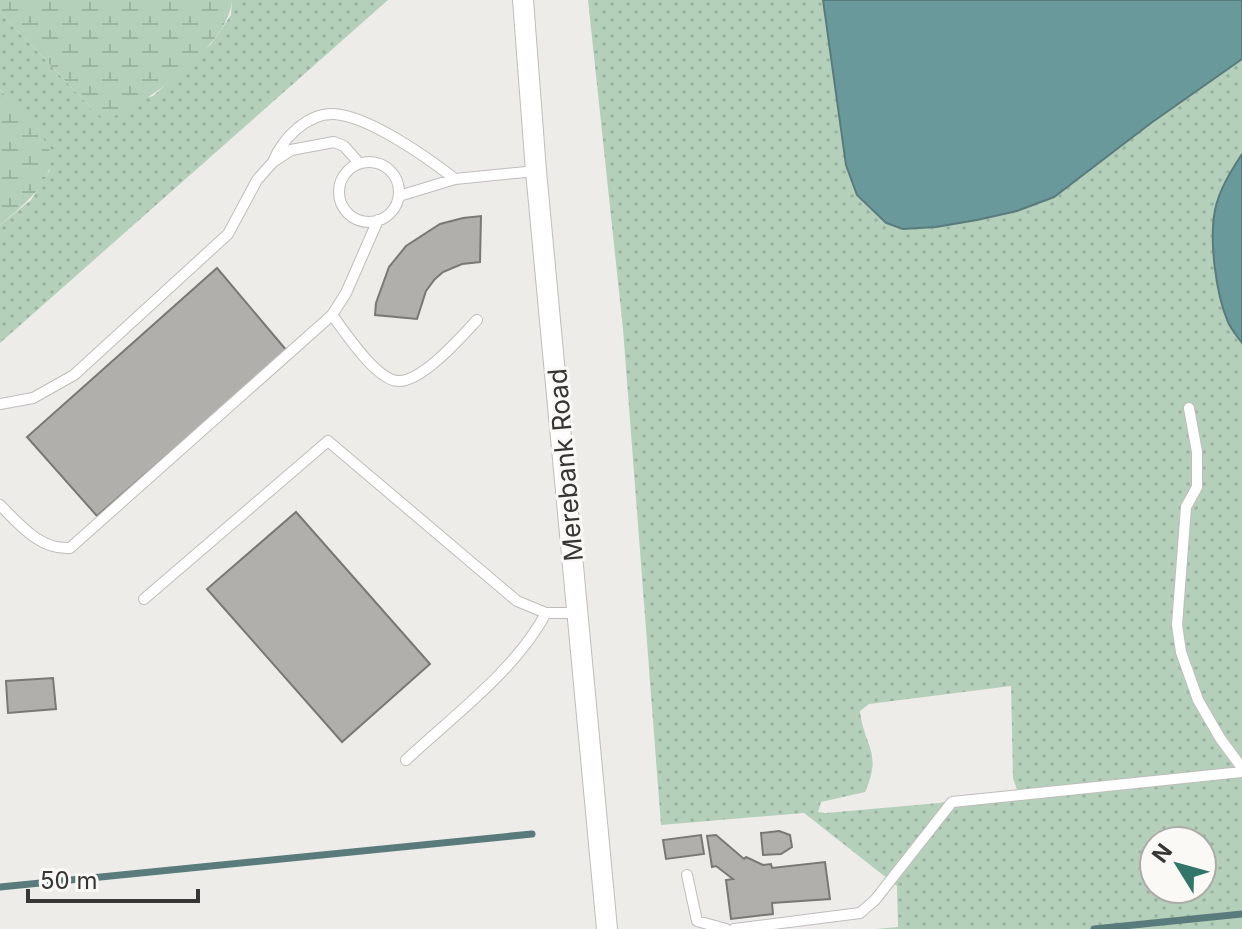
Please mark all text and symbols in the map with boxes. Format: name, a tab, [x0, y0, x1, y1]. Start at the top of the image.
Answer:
street label: Merebank Road	[541, 367, 589, 563]
north arrow	[1138, 825, 1218, 905]
text: N	[1147, 838, 1177, 867]
scale bar	[28, 853, 198, 903]
text: 50 m	[40, 866, 98, 895]

